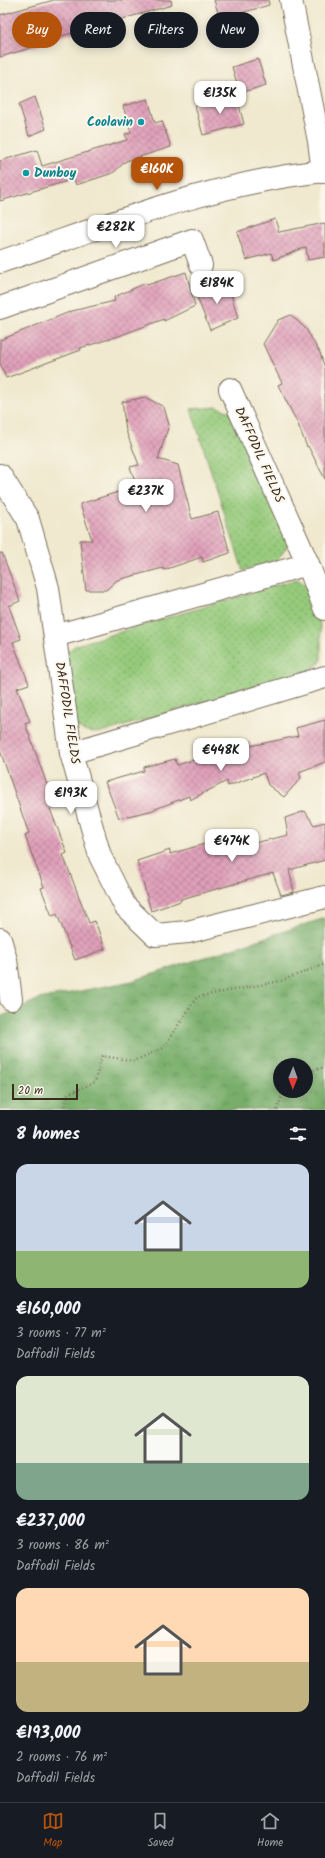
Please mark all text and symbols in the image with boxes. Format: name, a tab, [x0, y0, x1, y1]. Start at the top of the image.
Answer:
chip: Buy	[12, 12, 62, 48]
chip: Rent	[70, 12, 126, 48]
chip: Filters	[134, 12, 198, 48]
chip: New	[206, 12, 259, 48]
pin: €135K	[192, 81, 248, 115]
text: €135K	[203, 83, 237, 104]
place label: Coolavin	[87, 112, 133, 133]
marker: Coolavin	[136, 117, 146, 127]
pin: €160K	[129, 157, 185, 191]
text: €160K	[140, 159, 174, 180]
place label: Dunboy	[34, 163, 76, 184]
marker: Dunboy	[21, 168, 31, 178]
pin: €282K	[88, 215, 144, 249]
text: €282K	[97, 217, 135, 238]
pin: €184K	[189, 271, 245, 305]
text: €184K	[200, 273, 234, 294]
street label: DAFFODIL FIELDS	[228, 403, 290, 507]
pin: €237K	[118, 479, 174, 513]
text: €237K	[128, 481, 164, 502]
street label: DAFFODIL FIELDS	[49, 660, 85, 766]
pin: €448K	[193, 738, 249, 772]
text: €448K	[202, 740, 240, 761]
pin: €193K	[43, 781, 99, 815]
text: €193K	[54, 783, 88, 804]
pin: €474K	[204, 829, 260, 863]
text: €474K	[214, 831, 250, 852]
north arrow	[273, 1058, 313, 1098]
map controls	[273, 1058, 313, 1098]
scale bar	[12, 1082, 78, 1101]
text: 20 m	[18, 1082, 43, 1100]
text: 8 homes	[16, 1121, 80, 1148]
icon: filters	[287, 1123, 309, 1145]
icon: home	[127, 1190, 199, 1262]
text: €160,000	[16, 1296, 80, 1323]
text: 3 rooms · 77 m²	[16, 1323, 106, 1344]
text: Daffodil Fields	[16, 1344, 95, 1365]
icon: home	[127, 1402, 199, 1474]
text: €237,000	[16, 1508, 85, 1535]
text: 3 rooms · 86 m²	[16, 1535, 109, 1556]
text: Daffodil Fields	[16, 1556, 95, 1577]
icon: home	[127, 1614, 199, 1686]
text: €193,000	[16, 1720, 80, 1747]
text: 2 rooms · 76 m²	[16, 1747, 107, 1768]
text: Daffodil Fields	[16, 1768, 95, 1789]
tab: Map	[42, 1810, 64, 1852]
tab: Saved	[147, 1810, 174, 1852]
tab: Home	[257, 1810, 283, 1852]

